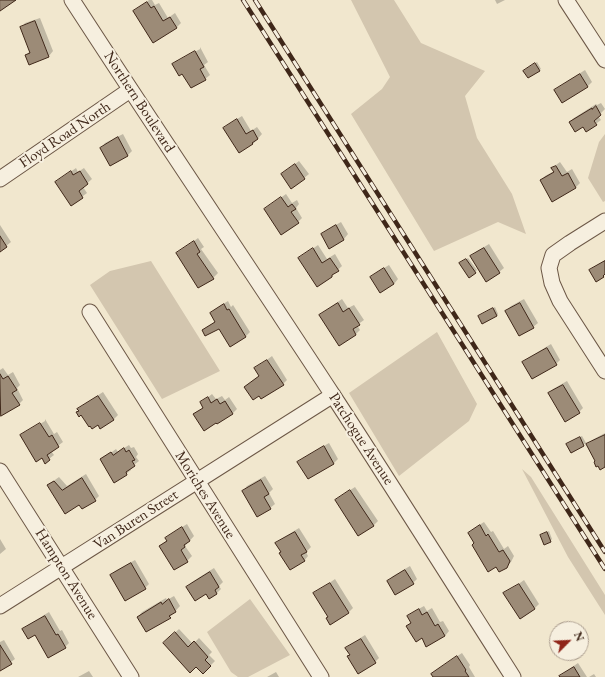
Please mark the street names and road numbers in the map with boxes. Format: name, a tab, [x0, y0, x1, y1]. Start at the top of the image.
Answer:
street label: Northern Boulevard	[100, 48, 178, 156]
street label: Floyd Road North	[16, 98, 114, 172]
street label: Patchogue Avenue	[325, 390, 397, 488]
street label: Moriches Avenue	[171, 448, 239, 542]
street label: Van Buren Street	[90, 486, 182, 554]
street label: Hampton Avenue	[31, 525, 101, 623]

